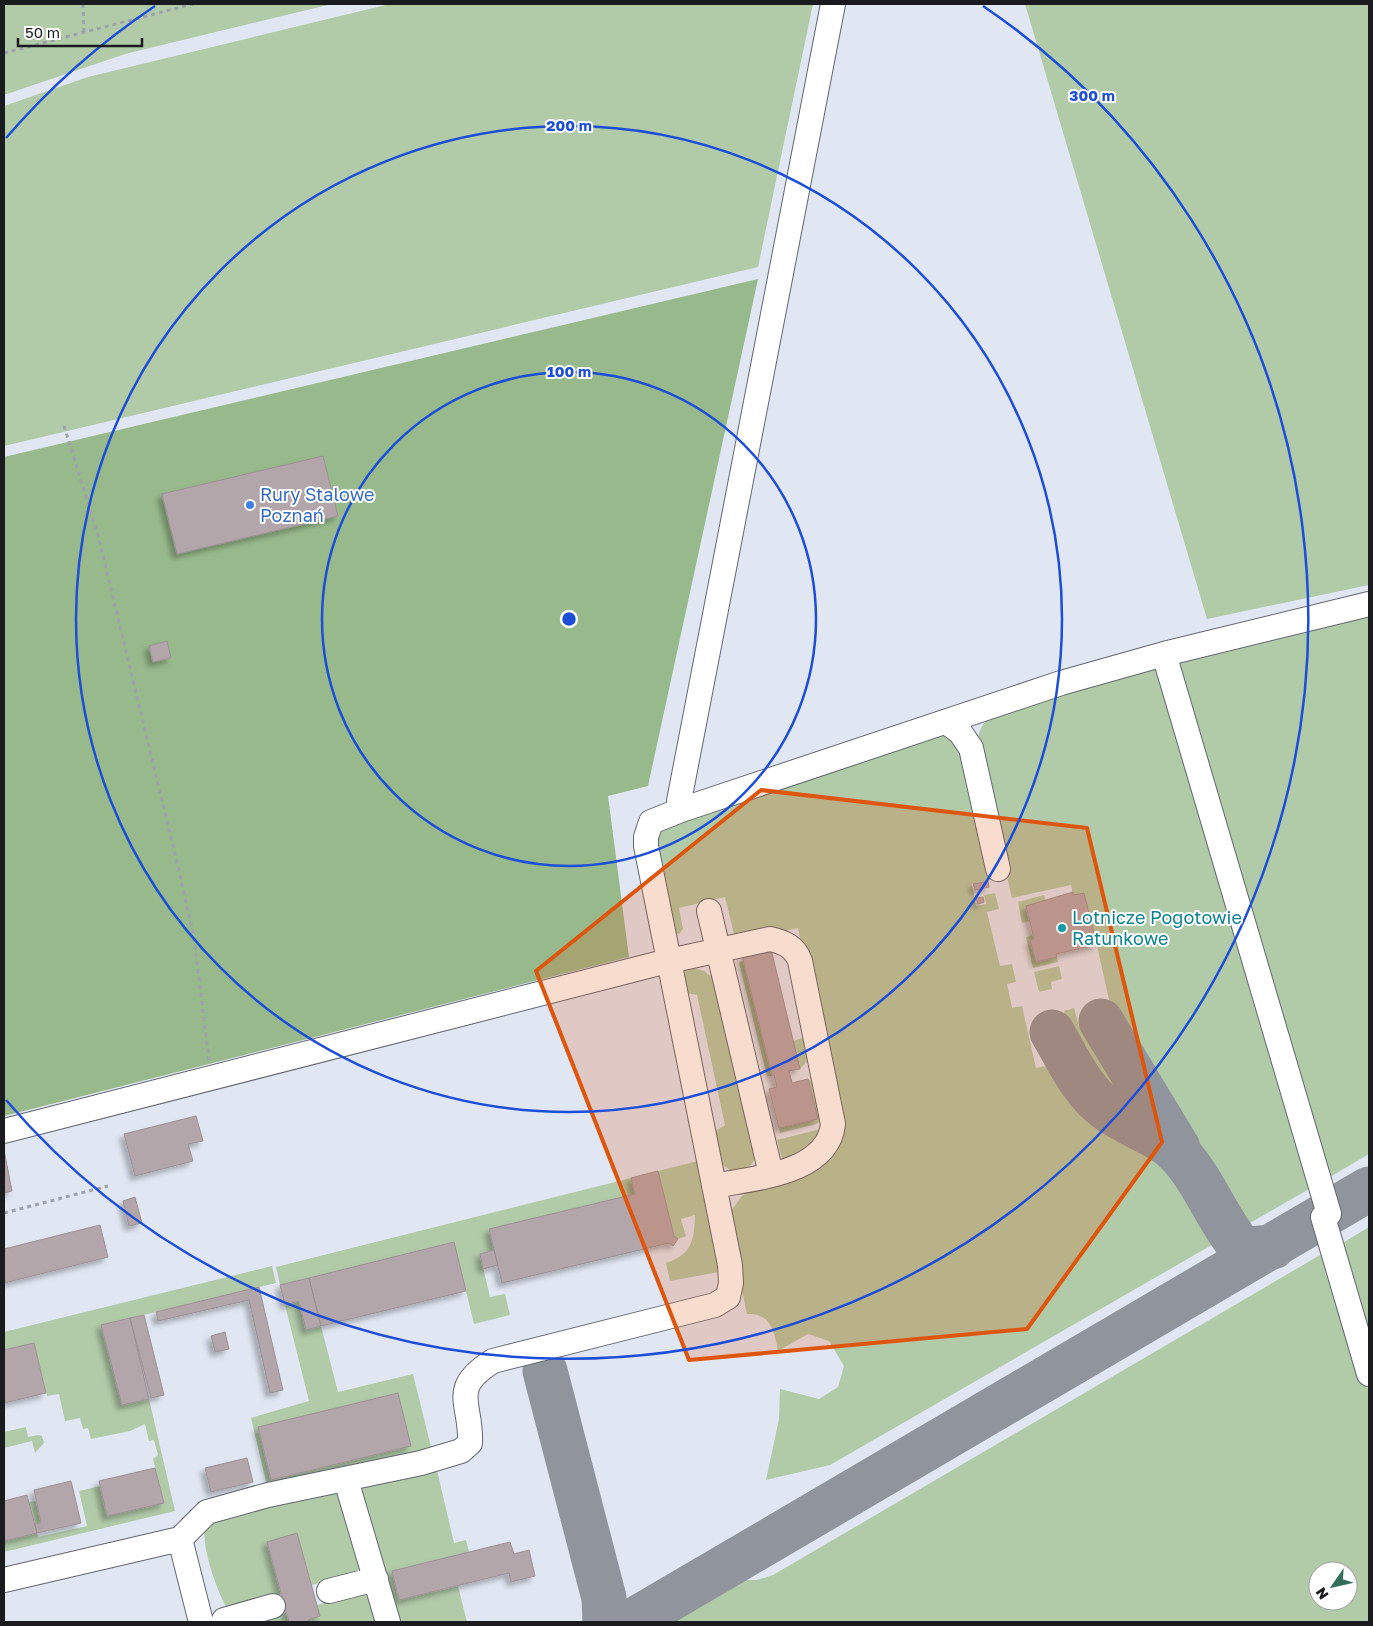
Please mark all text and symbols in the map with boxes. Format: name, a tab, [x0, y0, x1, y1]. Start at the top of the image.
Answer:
scale bar	[18, 15, 141, 47]
text: 50 m	[25, 23, 60, 41]
text: 300 m	[1069, 86, 1115, 104]
text: 200 m	[546, 116, 592, 134]
text: 100 m	[547, 362, 591, 380]
place label: Rury Stalowe Poznań	[260, 483, 374, 526]
marker: Rury Stalowe Poznań	[244, 499, 256, 511]
centre of rings	[560, 610, 578, 628]
place label: Lotnicze Pogotowie Ratunkowe	[1072, 906, 1242, 949]
marker: Lotnicze Pogotowie Ratunkowe	[1056, 922, 1068, 934]
north arrow	[1308, 1561, 1358, 1611]
text: N	[1312, 1584, 1332, 1603]

